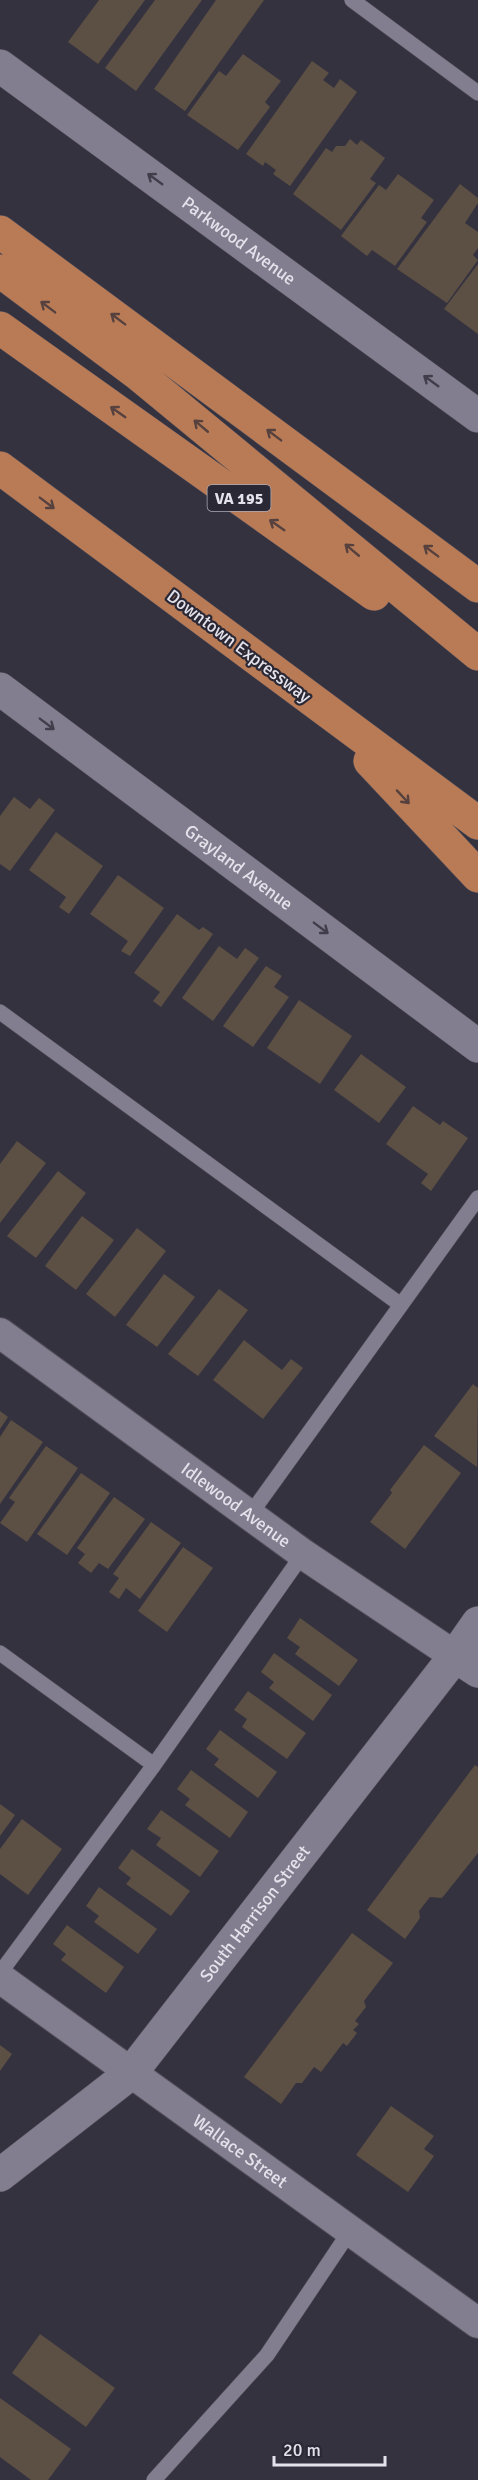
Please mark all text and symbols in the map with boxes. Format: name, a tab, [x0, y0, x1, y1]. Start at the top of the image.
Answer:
one-way arrow	[147, 173, 163, 185]
street label: Parkwood Avenue	[177, 192, 300, 290]
one-way arrow	[40, 300, 56, 313]
one-way arrow	[110, 313, 126, 325]
one-way arrow	[423, 375, 439, 387]
one-way arrow	[110, 406, 126, 418]
one-way arrow	[194, 420, 210, 433]
one-way arrow	[267, 429, 283, 441]
road number: VA 195	[208, 485, 270, 511]
one-way arrow	[38, 497, 54, 510]
one-way arrow	[269, 519, 285, 531]
one-way arrow	[344, 544, 360, 557]
one-way arrow	[423, 545, 439, 558]
street label: Downtown Expressway	[163, 585, 316, 708]
one-way arrow	[38, 717, 54, 730]
one-way arrow	[395, 789, 410, 804]
street label: Grayland Avenue	[180, 820, 297, 915]
one-way arrow	[312, 922, 328, 935]
street label: Idlewood Avenue	[177, 1458, 295, 1552]
street label: South Harrison Street	[195, 1841, 315, 1986]
street label: Wallace Street	[188, 2110, 292, 2193]
scale bar	[274, 2429, 385, 2467]
text: 20 m	[283, 2439, 321, 2461]

